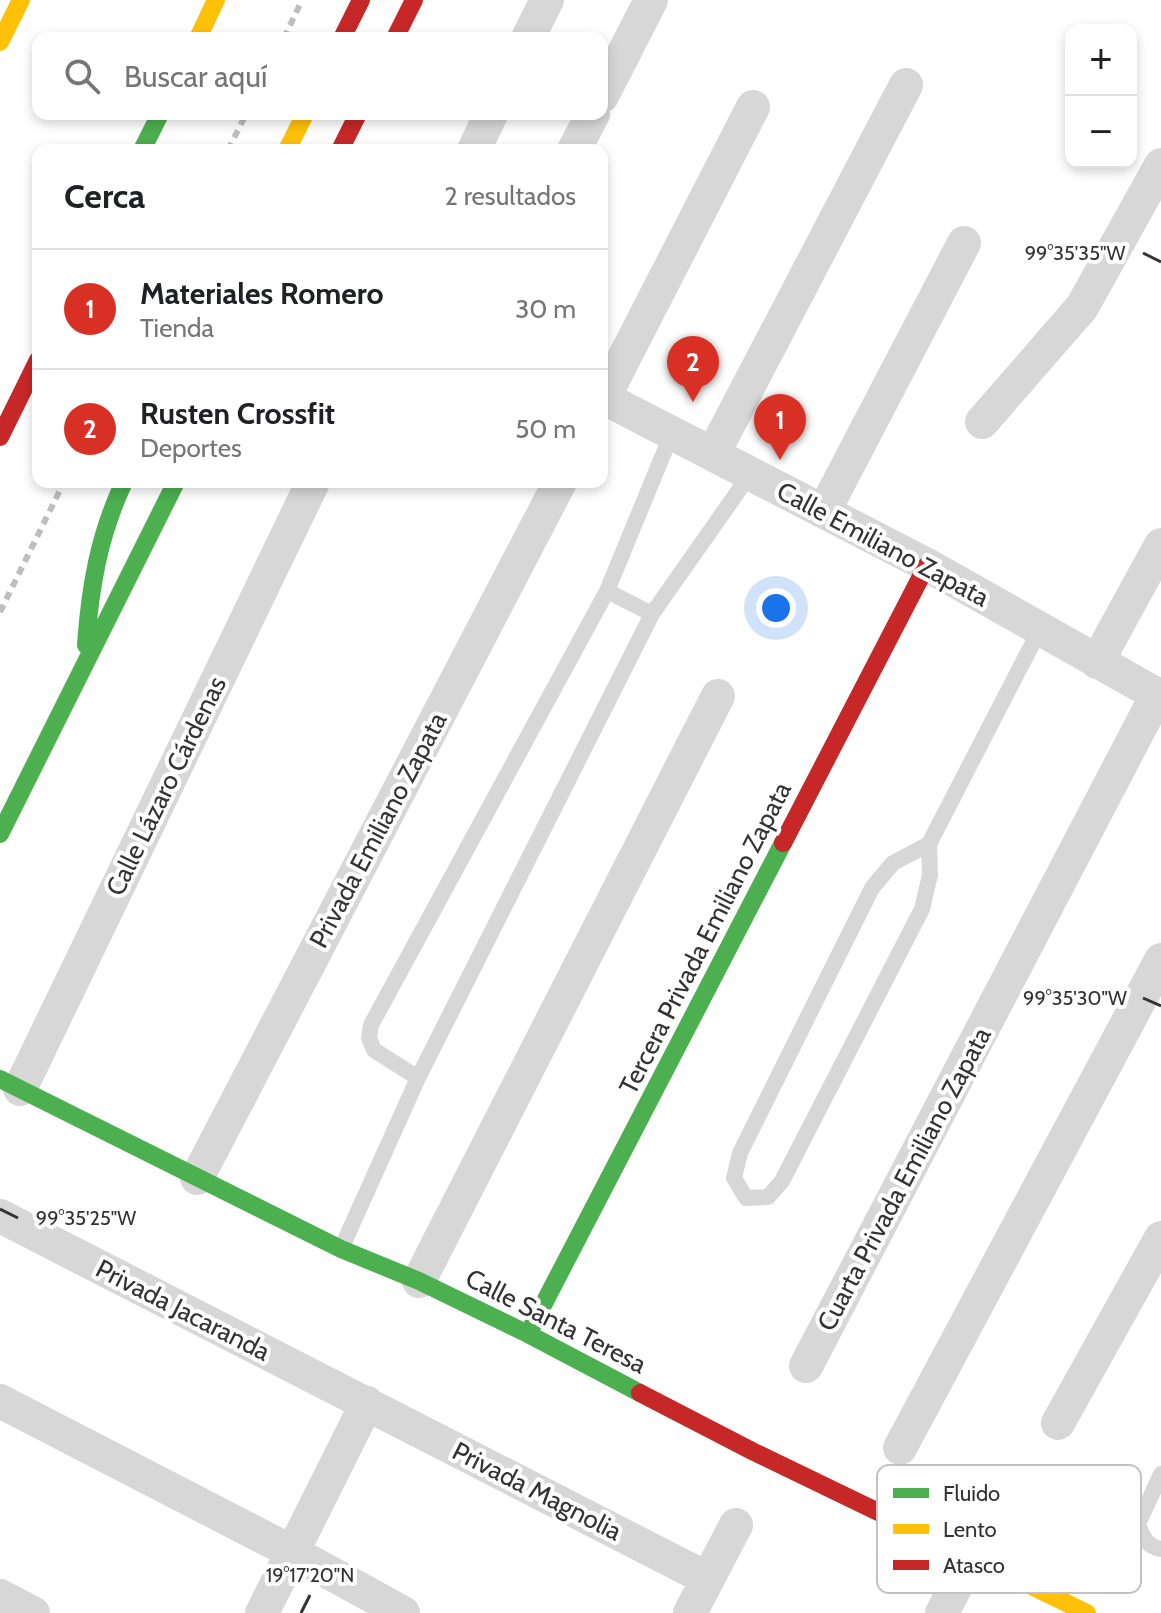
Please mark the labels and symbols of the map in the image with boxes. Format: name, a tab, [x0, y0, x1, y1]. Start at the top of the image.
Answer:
text: 99°35'35"W	[1025, 241, 1125, 265]
pin: 2	[667, 336, 719, 402]
pin: 1	[754, 394, 806, 460]
street label: Calle Emiliano Zapata	[772, 475, 995, 614]
your location	[756, 588, 796, 628]
street label: Calle Lázaro Cárdenas	[99, 671, 233, 901]
street label: Privada Emiliano Zapata	[302, 706, 454, 953]
street label: Tercera Privada Emiliano Zapata	[612, 776, 798, 1100]
text: 99°35'30"W	[1023, 986, 1127, 1010]
street label: Cuarta Privada Emiliano Zapata	[810, 1021, 998, 1336]
text: 99°35'25"W	[36, 1206, 136, 1230]
street label: Privada Jacaranda	[90, 1252, 276, 1368]
street label: Calle Santa Teresa	[460, 1262, 652, 1381]
street label: Privada Magnolia	[447, 1435, 627, 1548]
legend	[877, 1465, 1141, 1593]
text: Fluido	[943, 1480, 1000, 1507]
text: Lento	[943, 1516, 997, 1543]
text: Atasco	[943, 1552, 1005, 1579]
text: 19°17'20"N	[266, 1563, 354, 1587]

